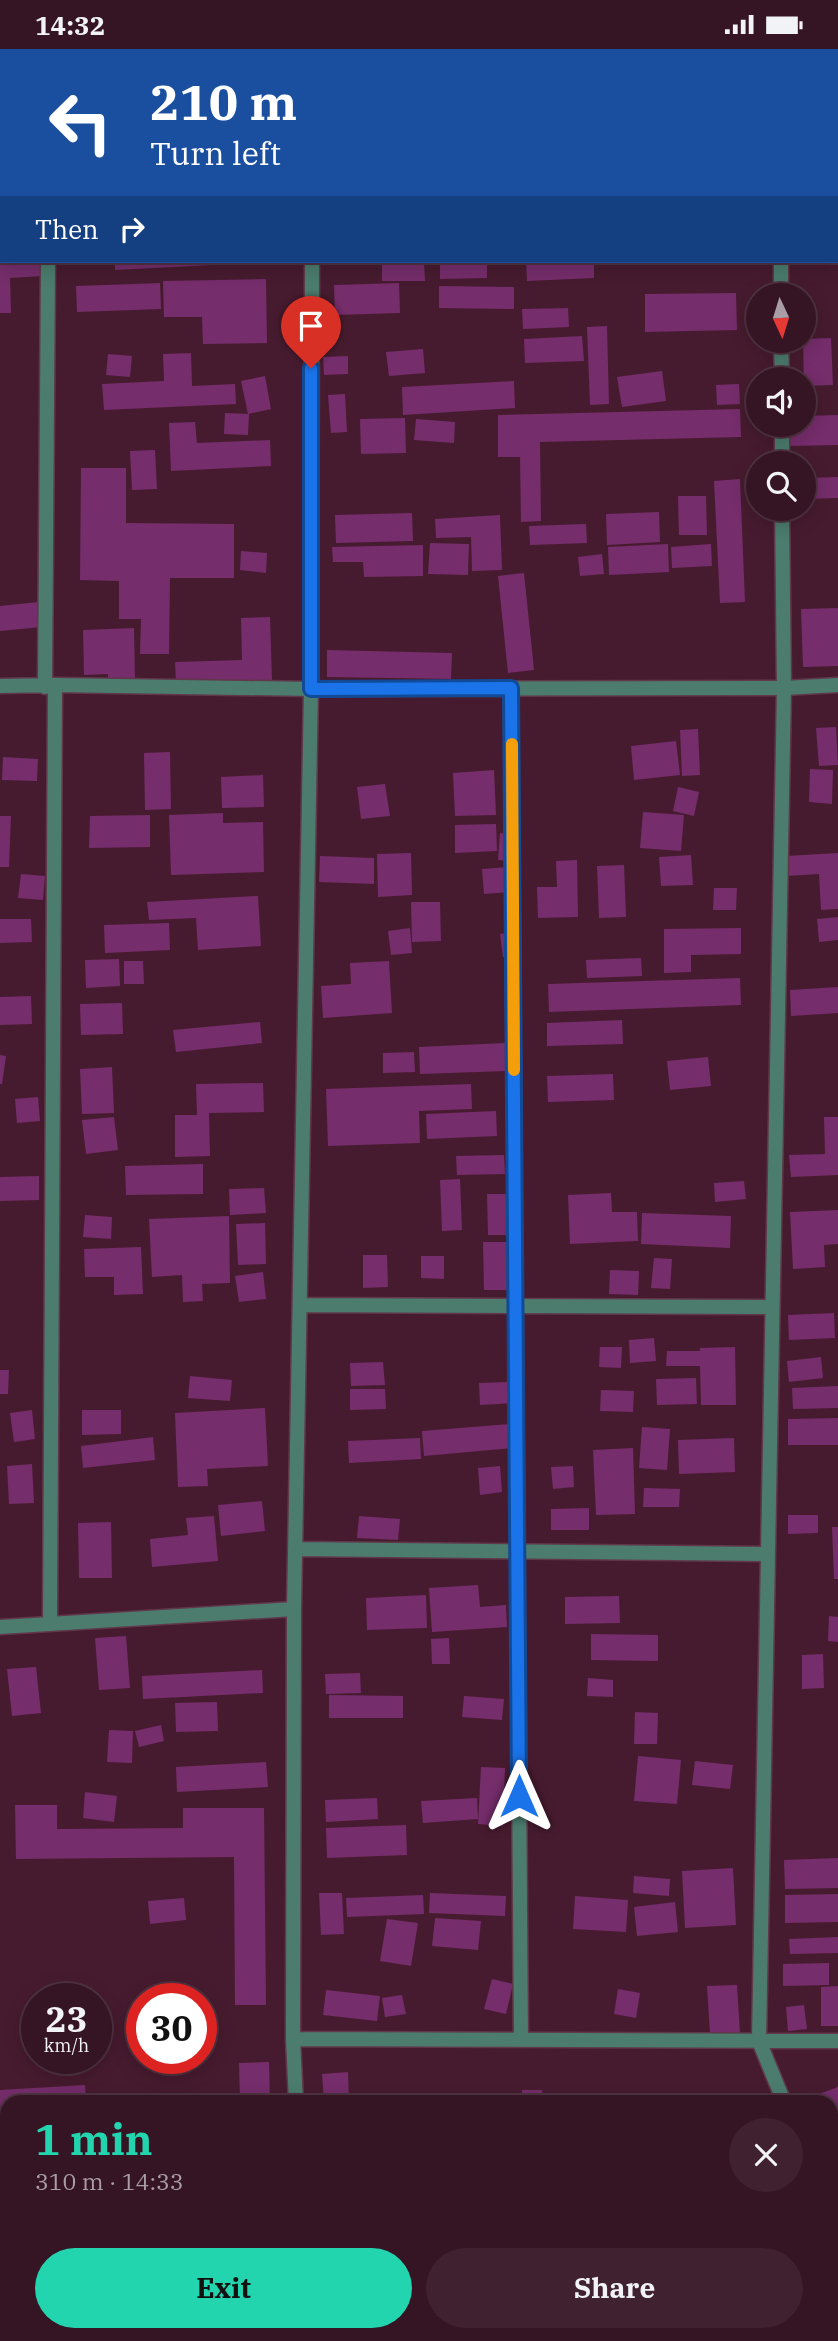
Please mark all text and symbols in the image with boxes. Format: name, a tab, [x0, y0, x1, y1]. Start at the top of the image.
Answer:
text: 14:32	[35, 8, 105, 42]
text: 210 m	[150, 70, 297, 133]
icon: left	[35, 77, 126, 168]
text: Turn left	[150, 132, 281, 174]
icon: right	[113, 210, 151, 248]
text: Then	[35, 212, 99, 246]
north arrow	[746, 283, 816, 353]
map controls	[746, 283, 816, 521]
pin	[281, 296, 341, 368]
icon: arrive	[292, 307, 330, 345]
button: sound	[746, 367, 816, 437]
button: search	[746, 451, 816, 521]
position arrow	[482, 1759, 556, 1833]
speed limit sign: 30	[126, 1983, 217, 2074]
text: 23	[45, 1996, 88, 2042]
text: km/h	[44, 2034, 89, 2057]
text: 1 min	[35, 2112, 153, 2167]
button: close	[729, 2118, 803, 2192]
text: 310 m · 14:33	[35, 2166, 184, 2196]
button: Exit	[35, 2248, 412, 2328]
button: Share	[426, 2248, 803, 2328]

